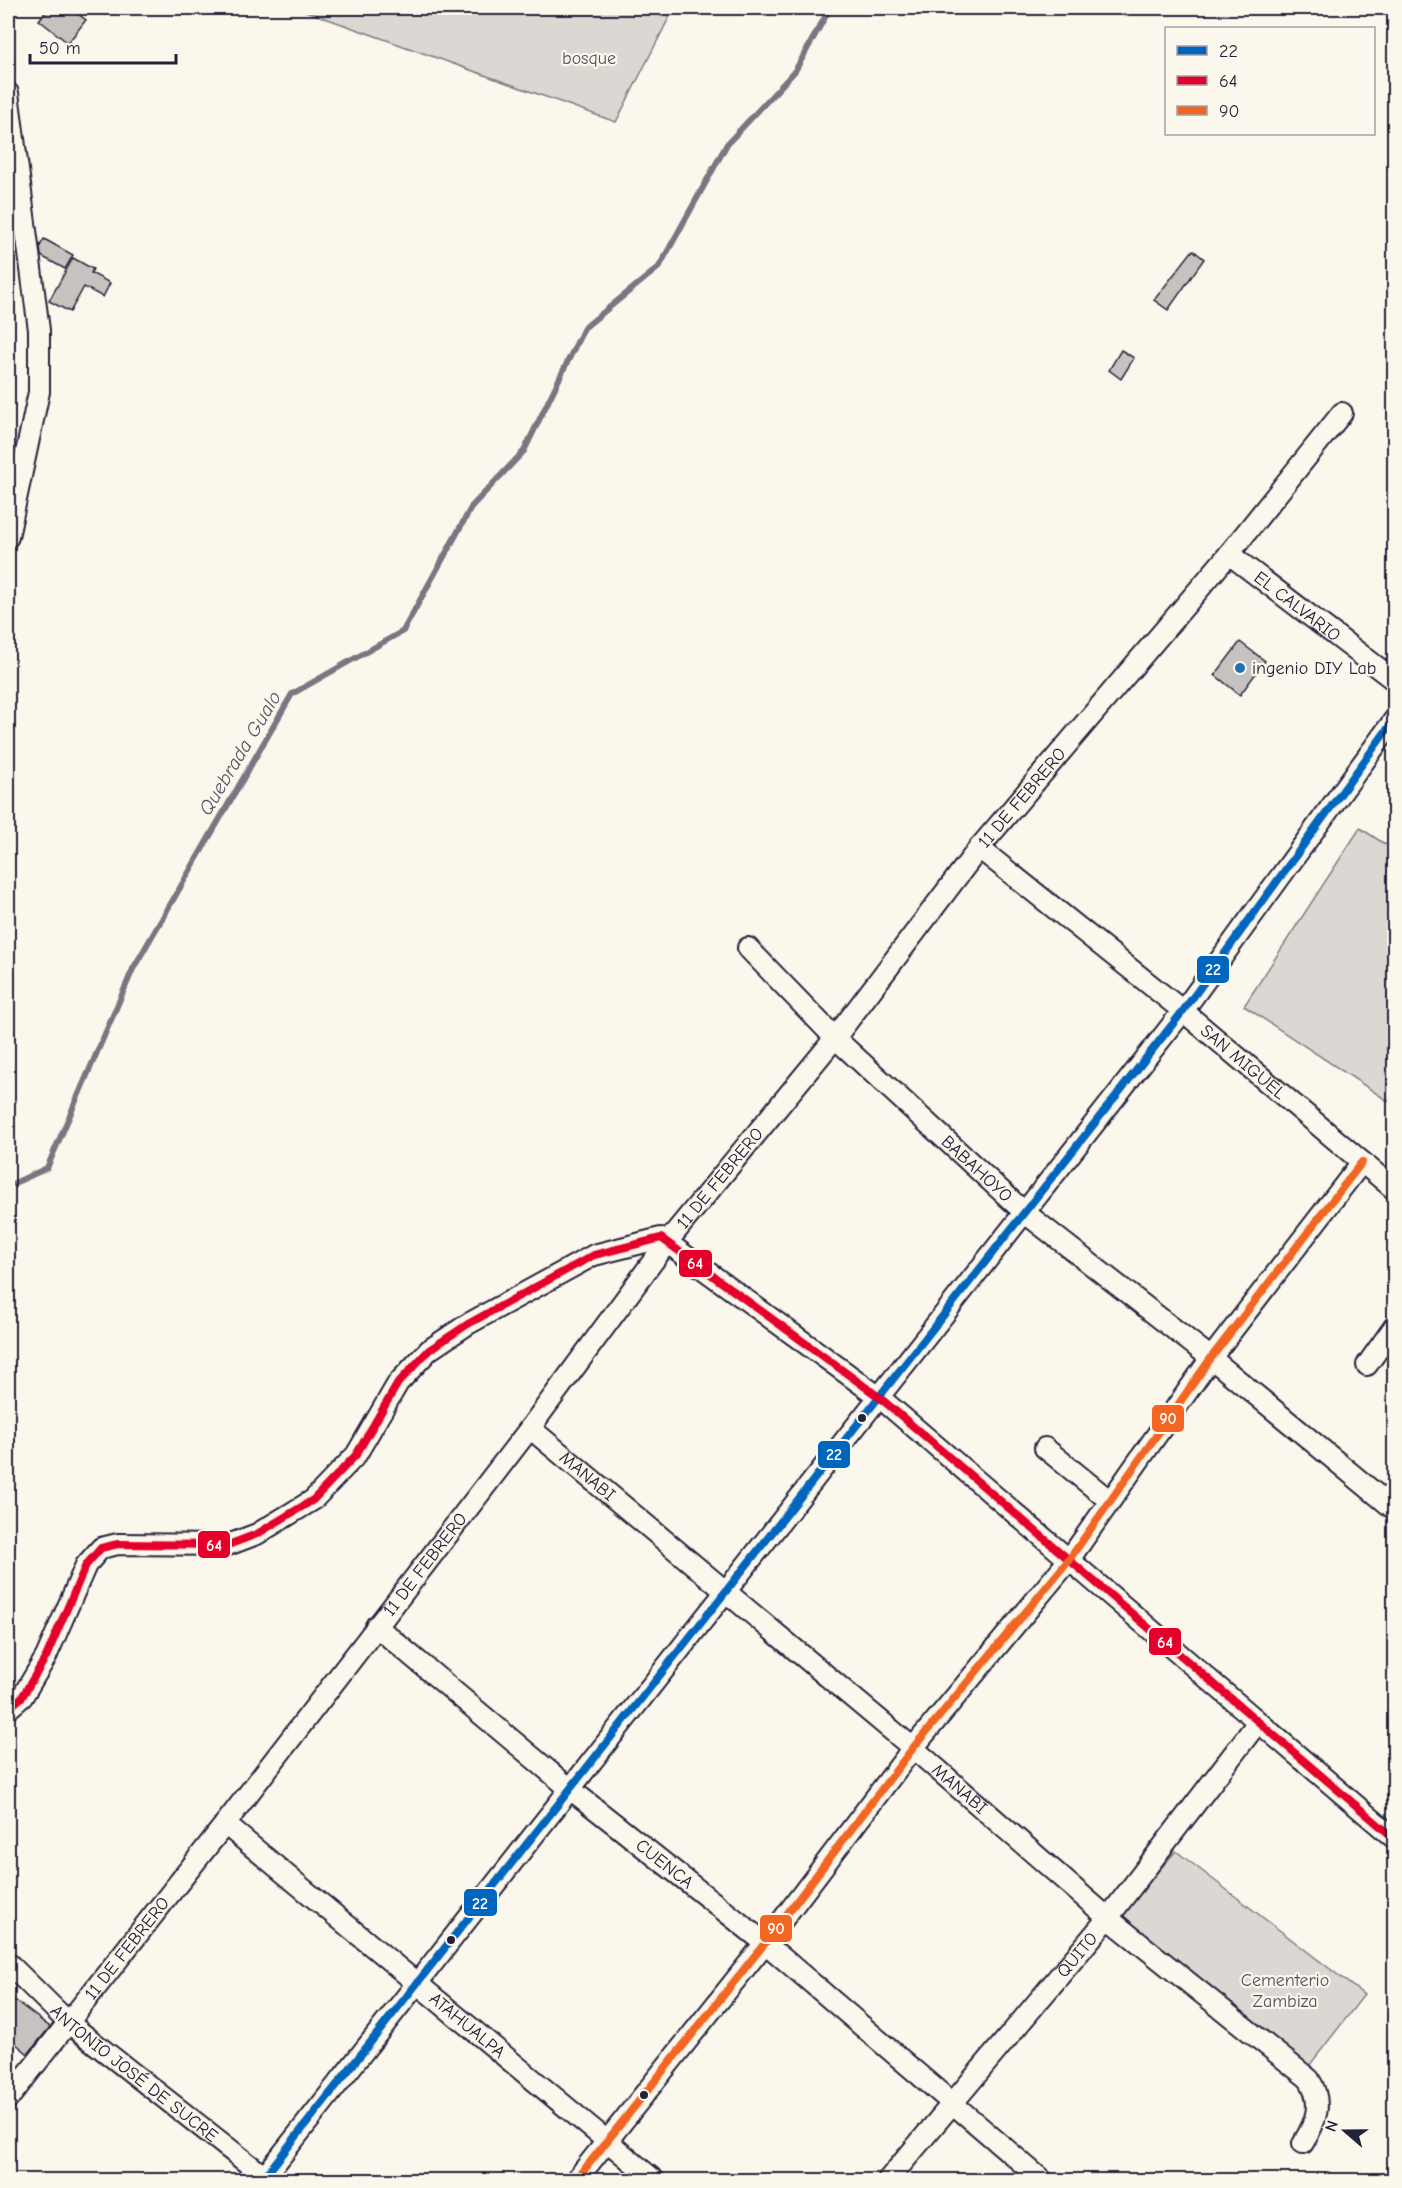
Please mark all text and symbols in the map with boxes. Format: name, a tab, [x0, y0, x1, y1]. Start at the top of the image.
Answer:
scale bar	[30, 27, 176, 65]
legend	[1165, 27, 1375, 135]
text: 50 m	[39, 38, 81, 59]
text: 22	[1219, 41, 1238, 62]
park label: bosque	[562, 48, 616, 69]
text: 64	[1219, 71, 1237, 92]
text: 90	[1219, 101, 1240, 122]
street label: EL CALVARIO	[1250, 567, 1345, 646]
place label: ingenio DIY Lab	[1252, 658, 1376, 679]
marker: ingenio DIY Lab	[1233, 661, 1247, 675]
water label: Quebrada Gualo	[194, 687, 286, 819]
street label: 11 DE FEBRERO	[973, 743, 1070, 852]
line badge: 22	[1196, 955, 1230, 984]
text: 22	[1205, 961, 1221, 979]
street label: SAN MIGUEL	[1196, 1020, 1290, 1104]
street label: 11 DE FEBRERO	[672, 1123, 768, 1233]
street label: BABAHOYO	[937, 1131, 1017, 1206]
line badge: 64	[678, 1249, 713, 1278]
text: 64	[687, 1255, 703, 1273]
line badge: 90	[1151, 1404, 1185, 1433]
text: 90	[1159, 1410, 1177, 1428]
unlabelled marker	[856, 1412, 868, 1424]
line badge: 22	[817, 1440, 851, 1469]
text: 22	[826, 1446, 842, 1464]
street label: MANABI	[555, 1447, 620, 1505]
street label: 11 DE FEBRERO	[379, 1509, 471, 1620]
line badge: 64	[197, 1530, 231, 1559]
text: 64	[206, 1537, 222, 1555]
line badge: 64	[1148, 1627, 1182, 1656]
text: 64	[1157, 1634, 1173, 1652]
street label: MANABI	[928, 1759, 991, 1818]
street label: CUENCA	[632, 1834, 698, 1893]
line badge: 22	[463, 1888, 498, 1917]
street label: 11 DE FEBRERO	[80, 1893, 174, 2004]
text: 22	[472, 1895, 488, 1913]
line badge: 90	[759, 1914, 793, 1943]
text: 90	[767, 1920, 785, 1938]
street label: QUITO	[1052, 1928, 1102, 1982]
unlabelled marker	[445, 1934, 457, 1946]
park label: Cementerio Zambiza	[1241, 1970, 1329, 2012]
street label: ATAHUALPA	[425, 1988, 509, 2063]
street label: ANTONIO JOSÉ DE SUCRE	[46, 2000, 222, 2147]
unlabelled marker	[638, 2089, 650, 2101]
north arrow	[1315, 2101, 1375, 2161]
text: N	[1322, 2118, 1342, 2134]

